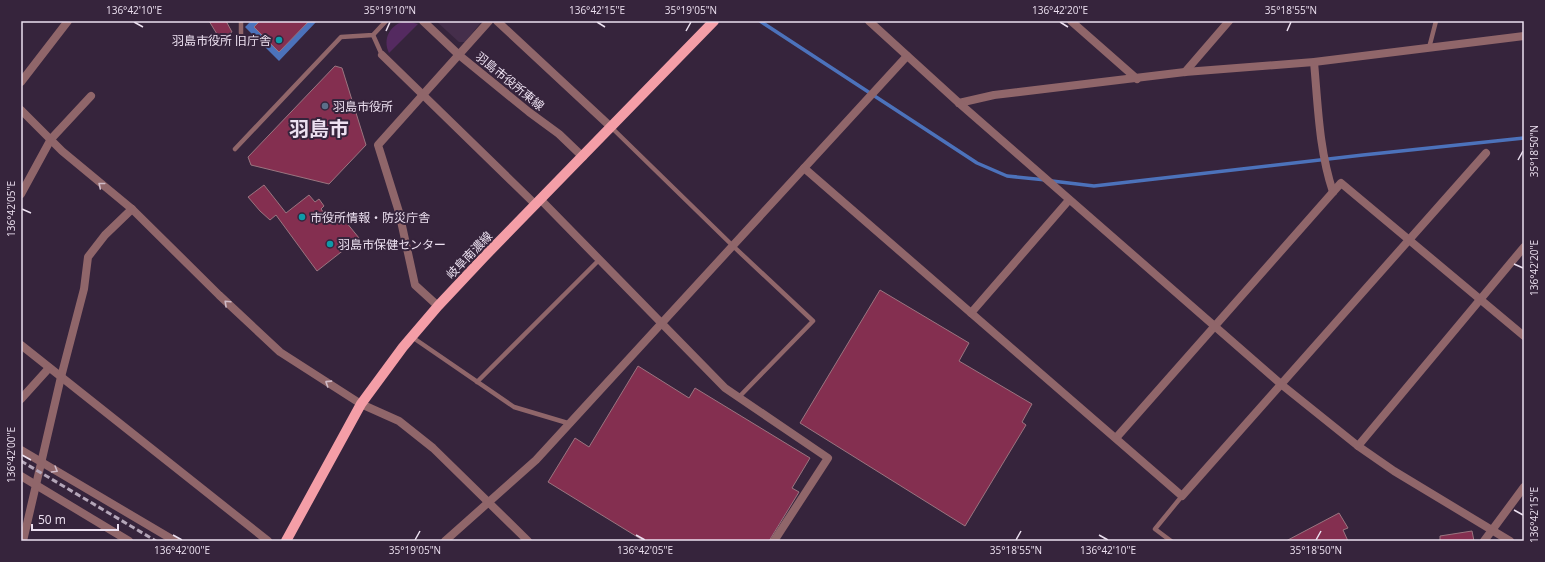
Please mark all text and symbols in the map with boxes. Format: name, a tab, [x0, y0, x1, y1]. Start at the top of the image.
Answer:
text: 136°42'10"E	[106, 3, 162, 17]
text: 35°19'10"N	[364, 3, 416, 17]
text: 136°42'15"E	[569, 3, 625, 17]
text: 35°19'05"N	[665, 3, 717, 17]
text: 136°42'20"E	[1032, 3, 1088, 17]
text: 35°18'55"N	[1265, 3, 1317, 17]
place label: 羽島市役所 旧庁舎	[172, 32, 271, 49]
marker: 羽島市役所 旧庁舎	[274, 35, 284, 45]
street label: 羽島市役所東線	[472, 48, 548, 114]
place label: 羽島市役所	[333, 98, 393, 115]
marker: 羽島市役所	[320, 101, 330, 111]
district label: 羽島市	[289, 115, 349, 142]
text: 35°18'50"N	[1527, 125, 1541, 177]
text: 136°42'05"E	[4, 181, 18, 237]
one-way arrow	[99, 182, 106, 189]
place label: 市役所情報・防災庁舎	[310, 209, 430, 226]
marker: 市役所情報・防災庁舎	[297, 212, 307, 222]
street label: 岐阜南濃線	[442, 228, 496, 282]
place label: 羽島市保健センター	[338, 236, 446, 253]
marker: 羽島市保健センター	[325, 239, 335, 249]
text: 136°42'20"E	[1527, 240, 1541, 296]
one-way arrow	[224, 300, 232, 308]
one-way arrow	[326, 381, 333, 388]
text: 136°42'00"E	[4, 427, 18, 483]
one-way arrow	[51, 466, 58, 473]
text: 136°42'15"E	[1527, 487, 1541, 543]
scale bar	[32, 506, 118, 532]
text: 50 m	[38, 511, 66, 528]
text: 136°42'00"E	[154, 543, 210, 557]
text: 35°19'05"N	[389, 543, 441, 557]
text: 136°42'05"E	[617, 543, 673, 557]
text: 35°18'55"N	[990, 543, 1042, 557]
text: 136°42'10"E	[1080, 543, 1136, 557]
text: 35°18'50"N	[1290, 543, 1342, 557]

